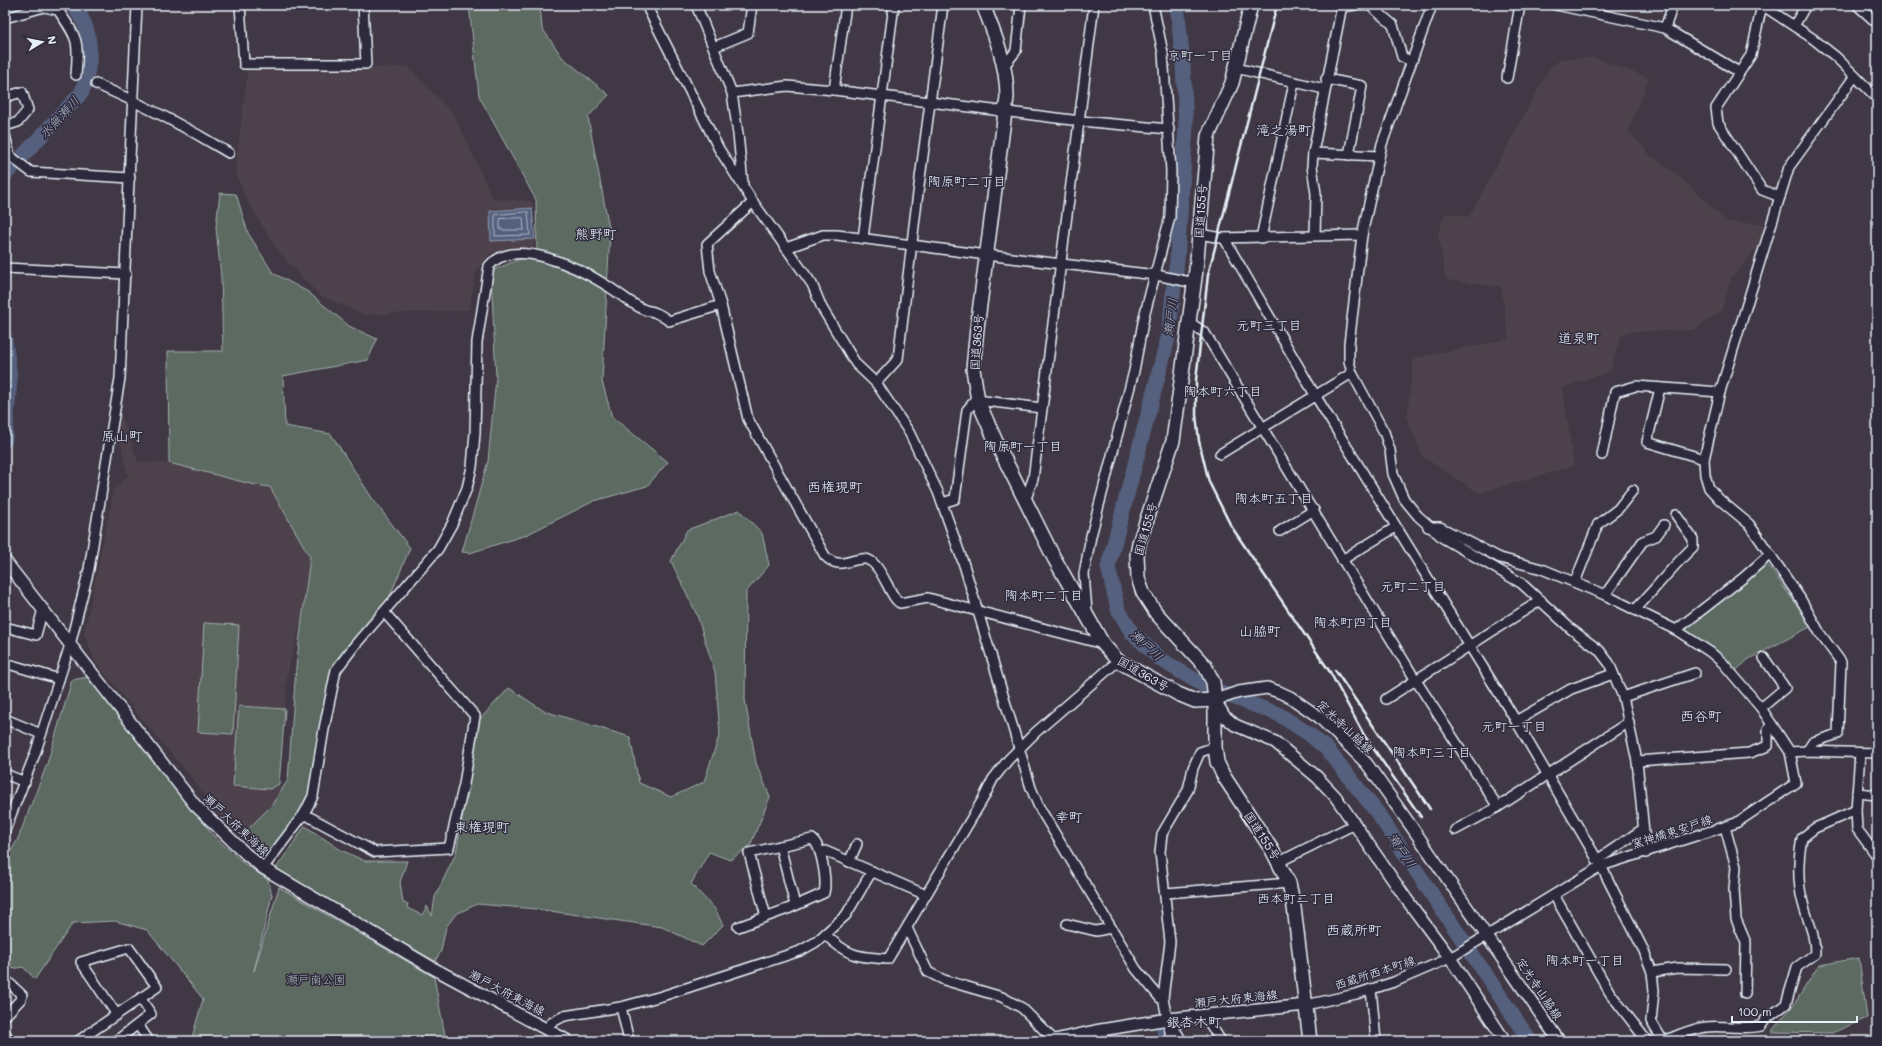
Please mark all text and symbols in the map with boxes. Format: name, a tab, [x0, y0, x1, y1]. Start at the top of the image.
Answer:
north arrow	[22, 22, 62, 62]
text: N	[44, 35, 60, 46]
district label: 京町一丁目	[1167, 46, 1233, 63]
water label: 水無瀬川	[35, 92, 83, 141]
district label: 滝之湯町	[1256, 120, 1312, 139]
district label: 陶原町二丁目	[928, 172, 1006, 189]
street label: 国道155号	[1190, 183, 1210, 239]
district label: 熊野町	[575, 224, 617, 243]
water label: 瀬戸川	[1159, 297, 1180, 337]
street label: 国道363号	[966, 313, 986, 371]
district label: 元町三丁目	[1236, 316, 1302, 333]
district label: 道泉町	[1558, 328, 1600, 347]
district label: 陶本町六丁目	[1184, 382, 1262, 399]
district label: 原山町	[101, 426, 143, 445]
district label: 陶原町一丁目	[984, 437, 1062, 454]
district label: 西権現町	[807, 477, 863, 496]
district label: 陶本町五丁目	[1235, 489, 1313, 506]
street label: 国道155号	[1130, 500, 1160, 558]
district label: 元町二丁目	[1380, 577, 1446, 594]
district label: 陶本町二丁目	[1005, 586, 1083, 603]
district label: 陶本町四丁目	[1314, 613, 1392, 630]
district label: 山脇町	[1239, 621, 1281, 640]
water label: 瀬戸川	[1127, 625, 1167, 664]
street label: 国道363号	[1115, 652, 1172, 694]
street label: 定光寺山脇線	[1314, 696, 1377, 757]
district label: 西谷町	[1680, 706, 1722, 725]
district label: 元町一丁目	[1481, 717, 1547, 734]
district label: 陶本町三丁目	[1393, 743, 1471, 760]
street label: 瀬戸大府東海線	[201, 790, 273, 859]
district label: 幸町	[1055, 807, 1083, 826]
street label: 国道155号	[1241, 808, 1285, 863]
street label: 窯神橋東安戸線	[1629, 810, 1714, 852]
district label: 東権現町	[454, 817, 510, 836]
water label: 瀬戸川	[1384, 829, 1420, 871]
district label: 西本町二丁目	[1257, 889, 1335, 906]
district label: 西蔵所町	[1326, 920, 1382, 939]
street label: 西蔵所西本町線	[1332, 951, 1417, 993]
district label: 陶本町一丁目	[1546, 951, 1624, 968]
street label: 定光寺山脇線	[1513, 954, 1567, 1023]
street label: 瀬戸大府東海線	[467, 965, 548, 1019]
park label: 瀬戸南公園	[286, 971, 346, 987]
street label: 瀬戸大府東海線	[1193, 986, 1279, 1010]
scale bar	[1732, 998, 1857, 1024]
text: 100 m	[1738, 1003, 1772, 1019]
district label: 銀杏木町	[1166, 1012, 1222, 1031]

